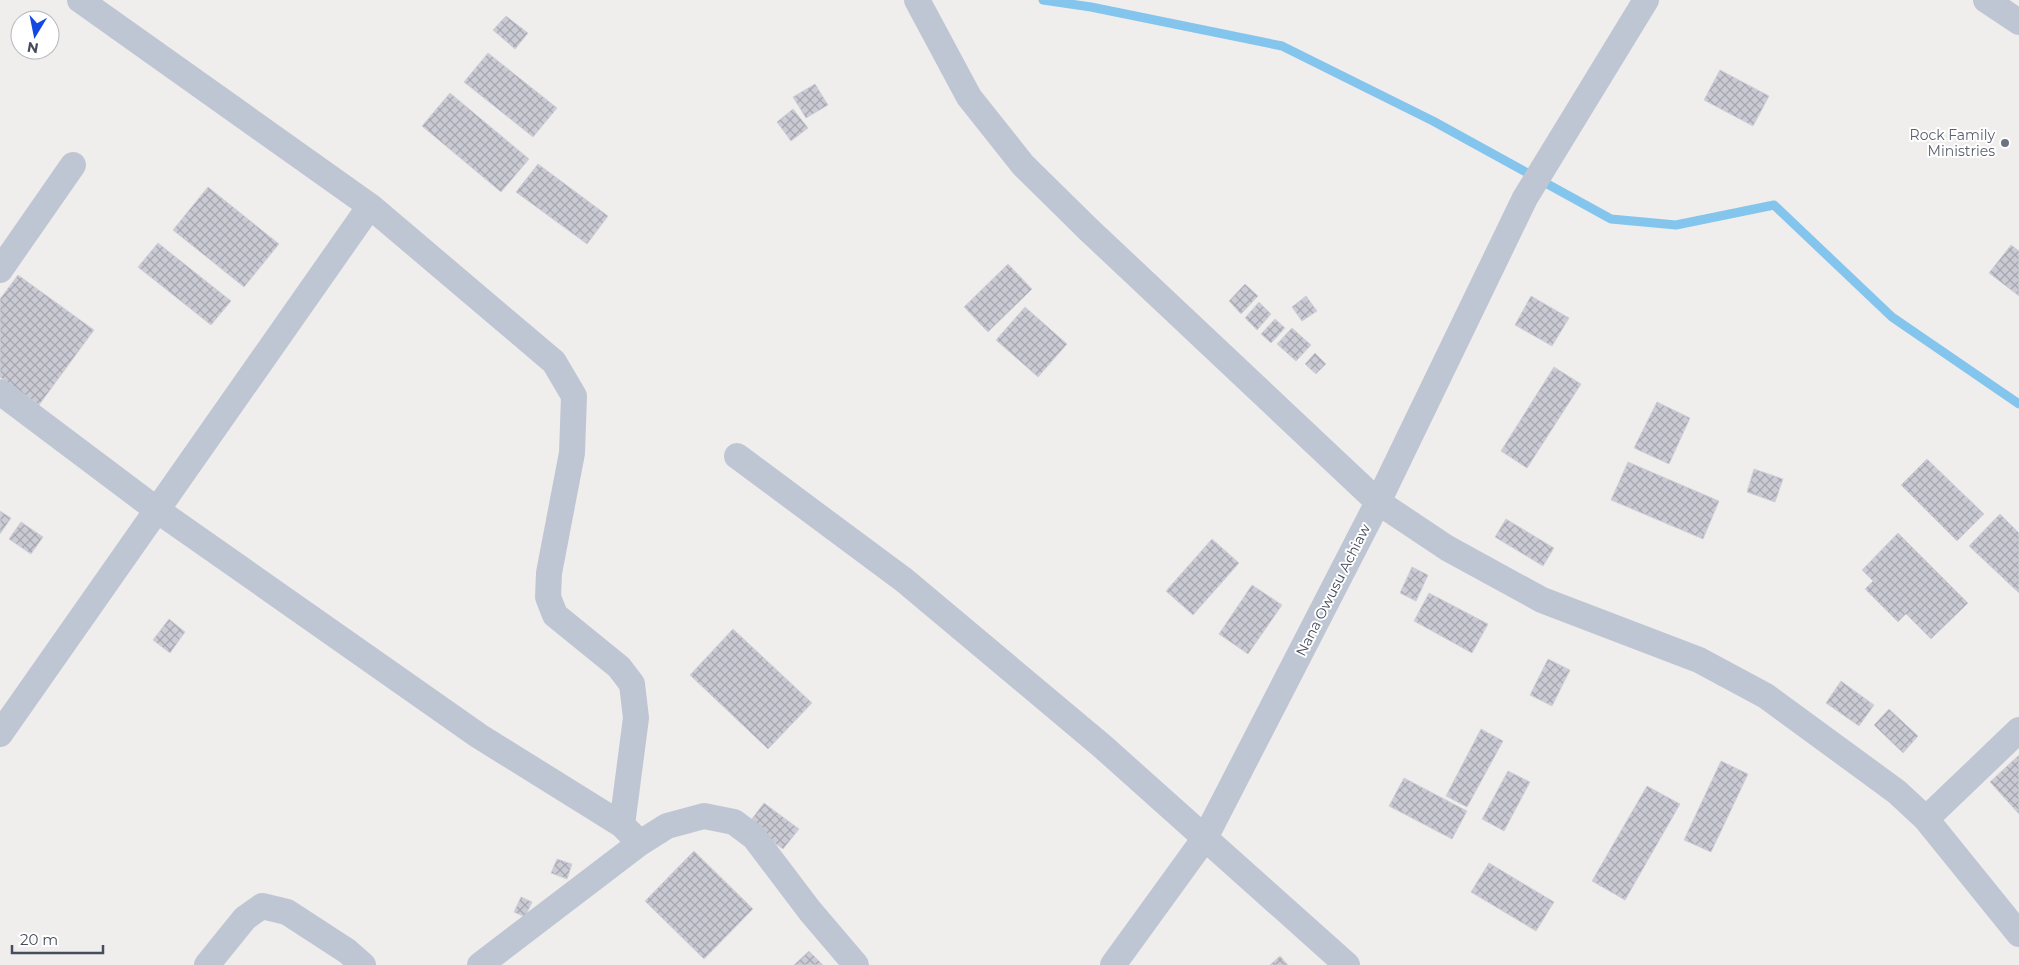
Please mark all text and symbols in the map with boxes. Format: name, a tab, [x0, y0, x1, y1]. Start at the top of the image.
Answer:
north arrow	[10, 10, 60, 60]
text: N	[26, 38, 40, 58]
place label: Rock Family Ministries	[1910, 126, 1995, 160]
marker: Rock Family Ministries	[1999, 137, 2011, 149]
street label: Nana Owusu Achiaw	[1292, 520, 1374, 659]
scale bar	[12, 922, 104, 954]
text: 20 m	[20, 930, 58, 949]

